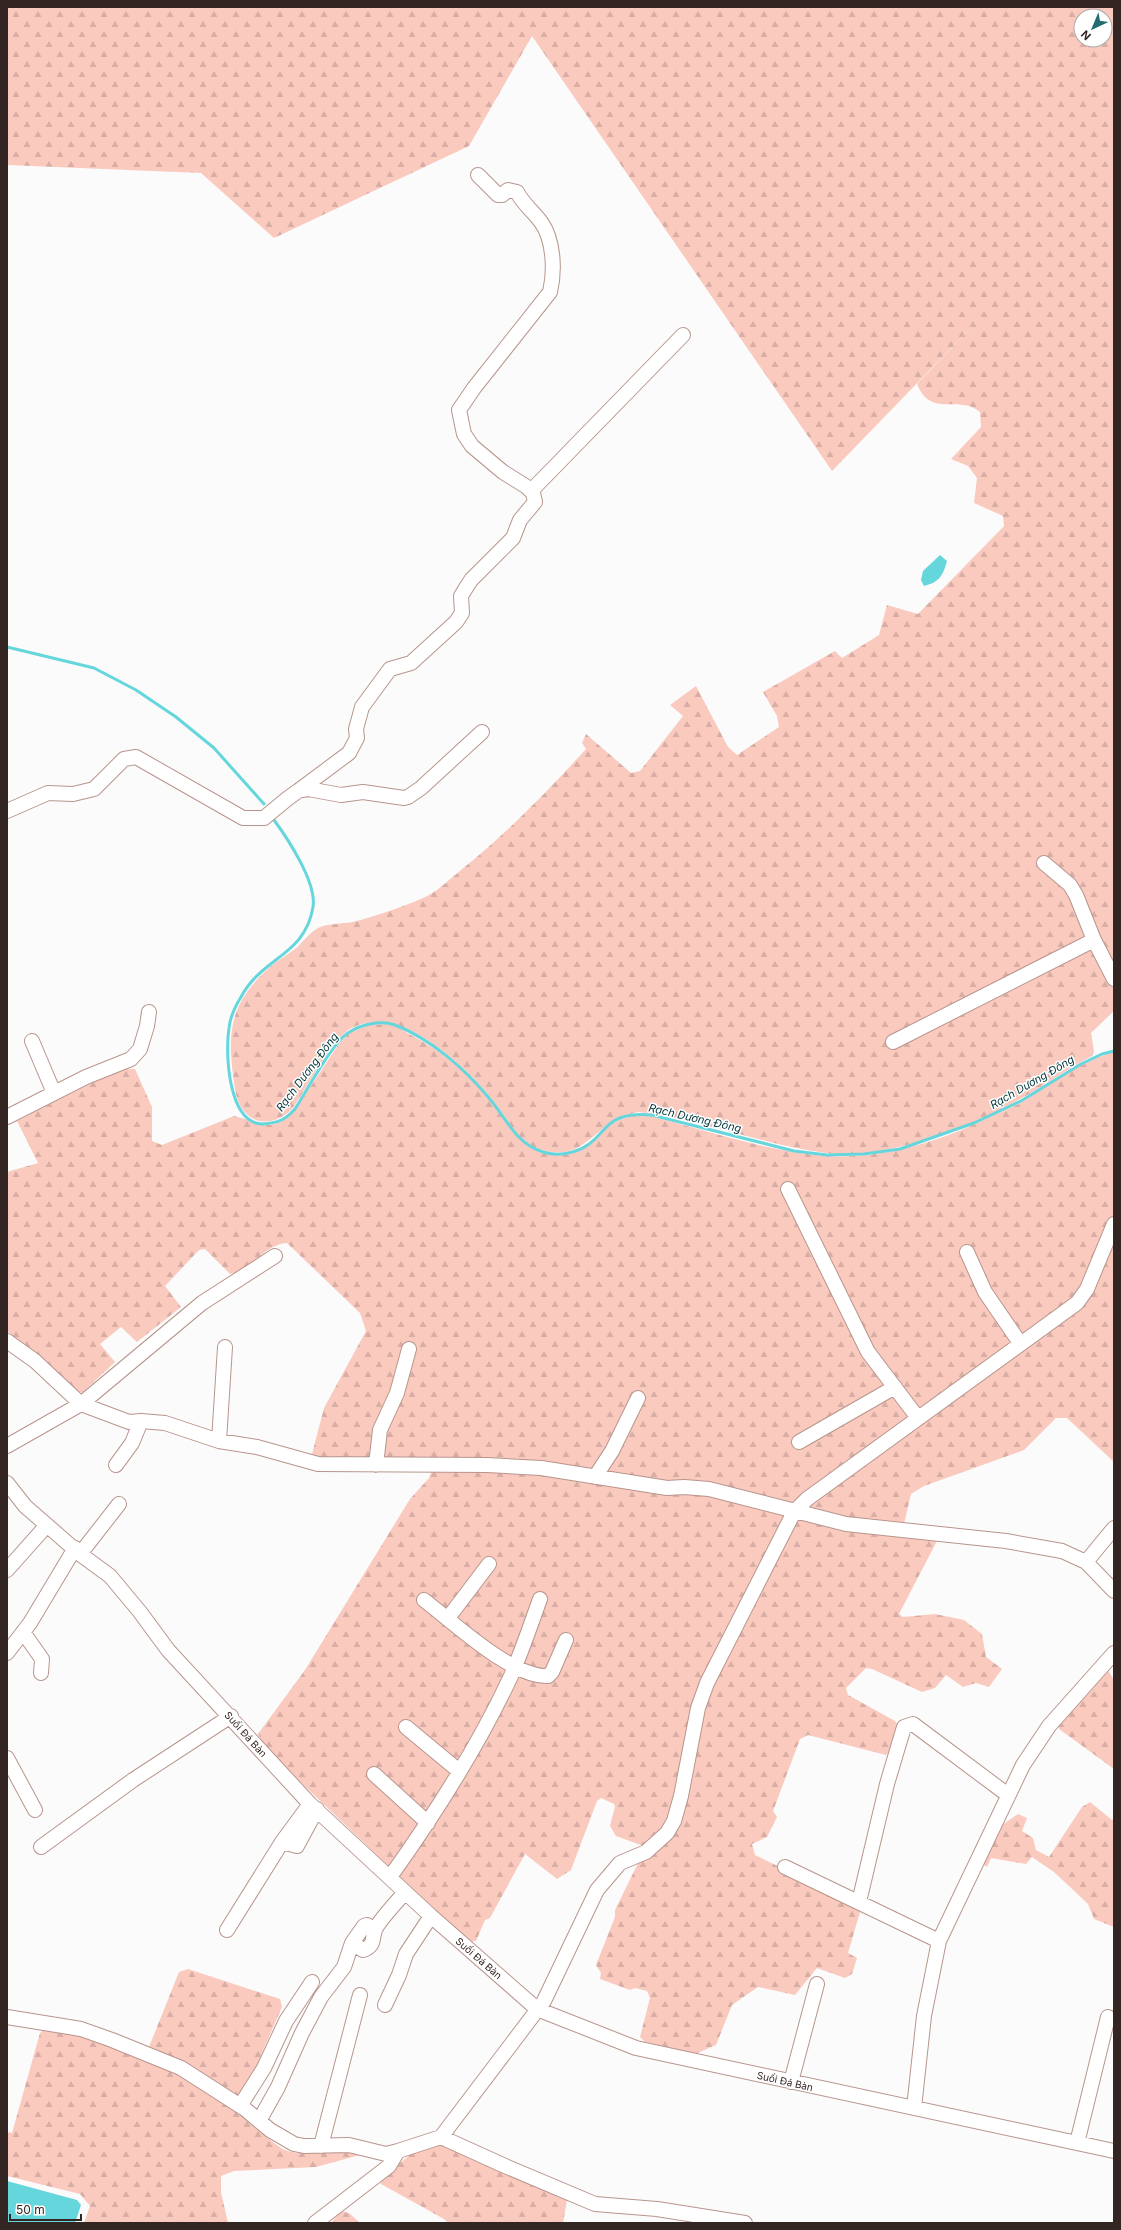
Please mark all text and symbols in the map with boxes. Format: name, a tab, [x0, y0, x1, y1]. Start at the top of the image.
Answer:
north arrow	[1073, 8, 1113, 48]
text: N	[1078, 27, 1094, 43]
water label: Rạch Dương Đông	[273, 1030, 341, 1114]
water label: Rạch Dương Đông	[987, 1052, 1077, 1112]
water label: Rạch Dương Đông	[647, 1101, 743, 1136]
street label: Suối Đá Bàn	[222, 1709, 270, 1759]
street label: Suối Đá Bàn	[453, 1935, 505, 1981]
street label: Suối Đá Bàn	[756, 2069, 814, 2093]
scale bar	[10, 2196, 81, 2222]
text: 50 m	[16, 2202, 45, 2217]

